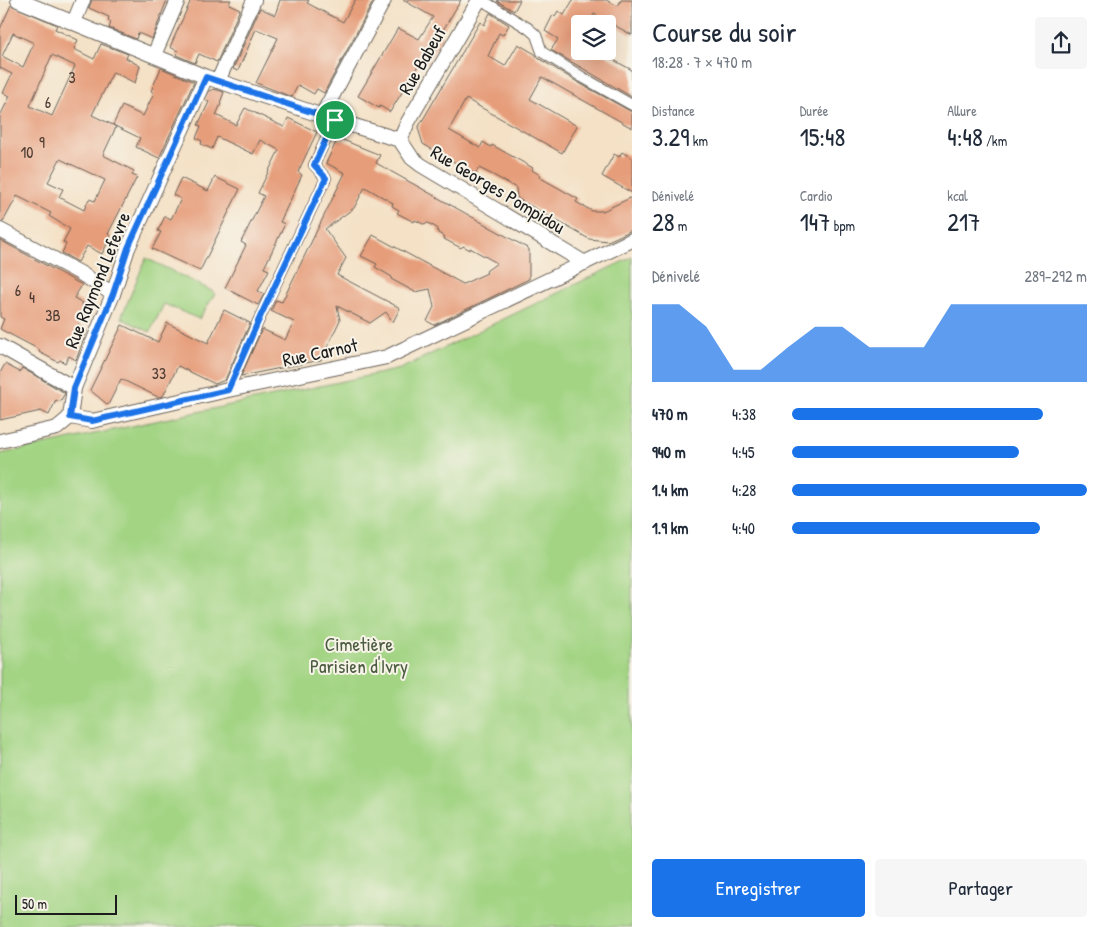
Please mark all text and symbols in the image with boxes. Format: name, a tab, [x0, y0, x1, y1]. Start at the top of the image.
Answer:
text: Course du soir	[652, 13, 797, 51]
map controls	[571, 15, 616, 60]
button: layers	[571, 15, 616, 60]
button: share	[1035, 17, 1087, 69]
street label: Rue Babeuf	[392, 21, 452, 99]
text: 18:28 · 7 × 470 m	[652, 51, 752, 73]
house number: 3	[68, 66, 76, 88]
house number: 6	[45, 91, 51, 113]
pin	[314, 99, 356, 141]
text: Distance	[652, 101, 695, 120]
text: Durée	[800, 101, 828, 120]
text: Allure	[947, 101, 977, 120]
icon: arrive	[321, 106, 349, 134]
text: 3.29	[652, 120, 689, 154]
text: 15:48	[800, 120, 845, 154]
text: 4:48	[947, 120, 983, 154]
house number: 9	[39, 131, 45, 153]
text: km	[689, 131, 708, 150]
text: /km	[983, 131, 1007, 150]
street label: Rue Georges Pompidou	[426, 139, 570, 240]
house number: 10	[21, 141, 33, 163]
text: Dénivelé	[652, 186, 694, 205]
text: Cardio	[800, 186, 832, 205]
text: kcal	[947, 186, 968, 205]
text: 28	[652, 205, 675, 239]
text: 147	[800, 205, 830, 239]
text: 217	[947, 205, 980, 239]
street label: Rue Raymond Lefevre	[58, 208, 136, 352]
text: m	[675, 216, 687, 235]
text: bpm	[830, 216, 855, 235]
text: Dénivelé	[652, 265, 700, 287]
text: 289–292 m	[1025, 265, 1087, 287]
house number: 6	[15, 279, 21, 301]
house number: 4	[29, 286, 35, 308]
house number: 3B	[45, 304, 61, 326]
street label: Rue Carnot	[280, 331, 360, 373]
house number: 33	[152, 362, 166, 384]
text: 470 m	[652, 403, 688, 425]
text: 4:38	[732, 403, 756, 425]
text: 940 m	[652, 441, 686, 463]
text: 4:45	[732, 441, 754, 463]
text: 1.4 km	[652, 479, 688, 501]
text: 4:28	[732, 479, 756, 501]
text: 1.9 km	[652, 517, 688, 539]
text: 4:40	[732, 517, 755, 539]
park label: Cimetière Parisien d'Ivry	[310, 631, 408, 679]
button: Enregistrer	[652, 859, 865, 917]
button: Partager	[875, 859, 1087, 917]
scale bar	[15, 892, 118, 915]
text: 50 m	[22, 894, 47, 913]

